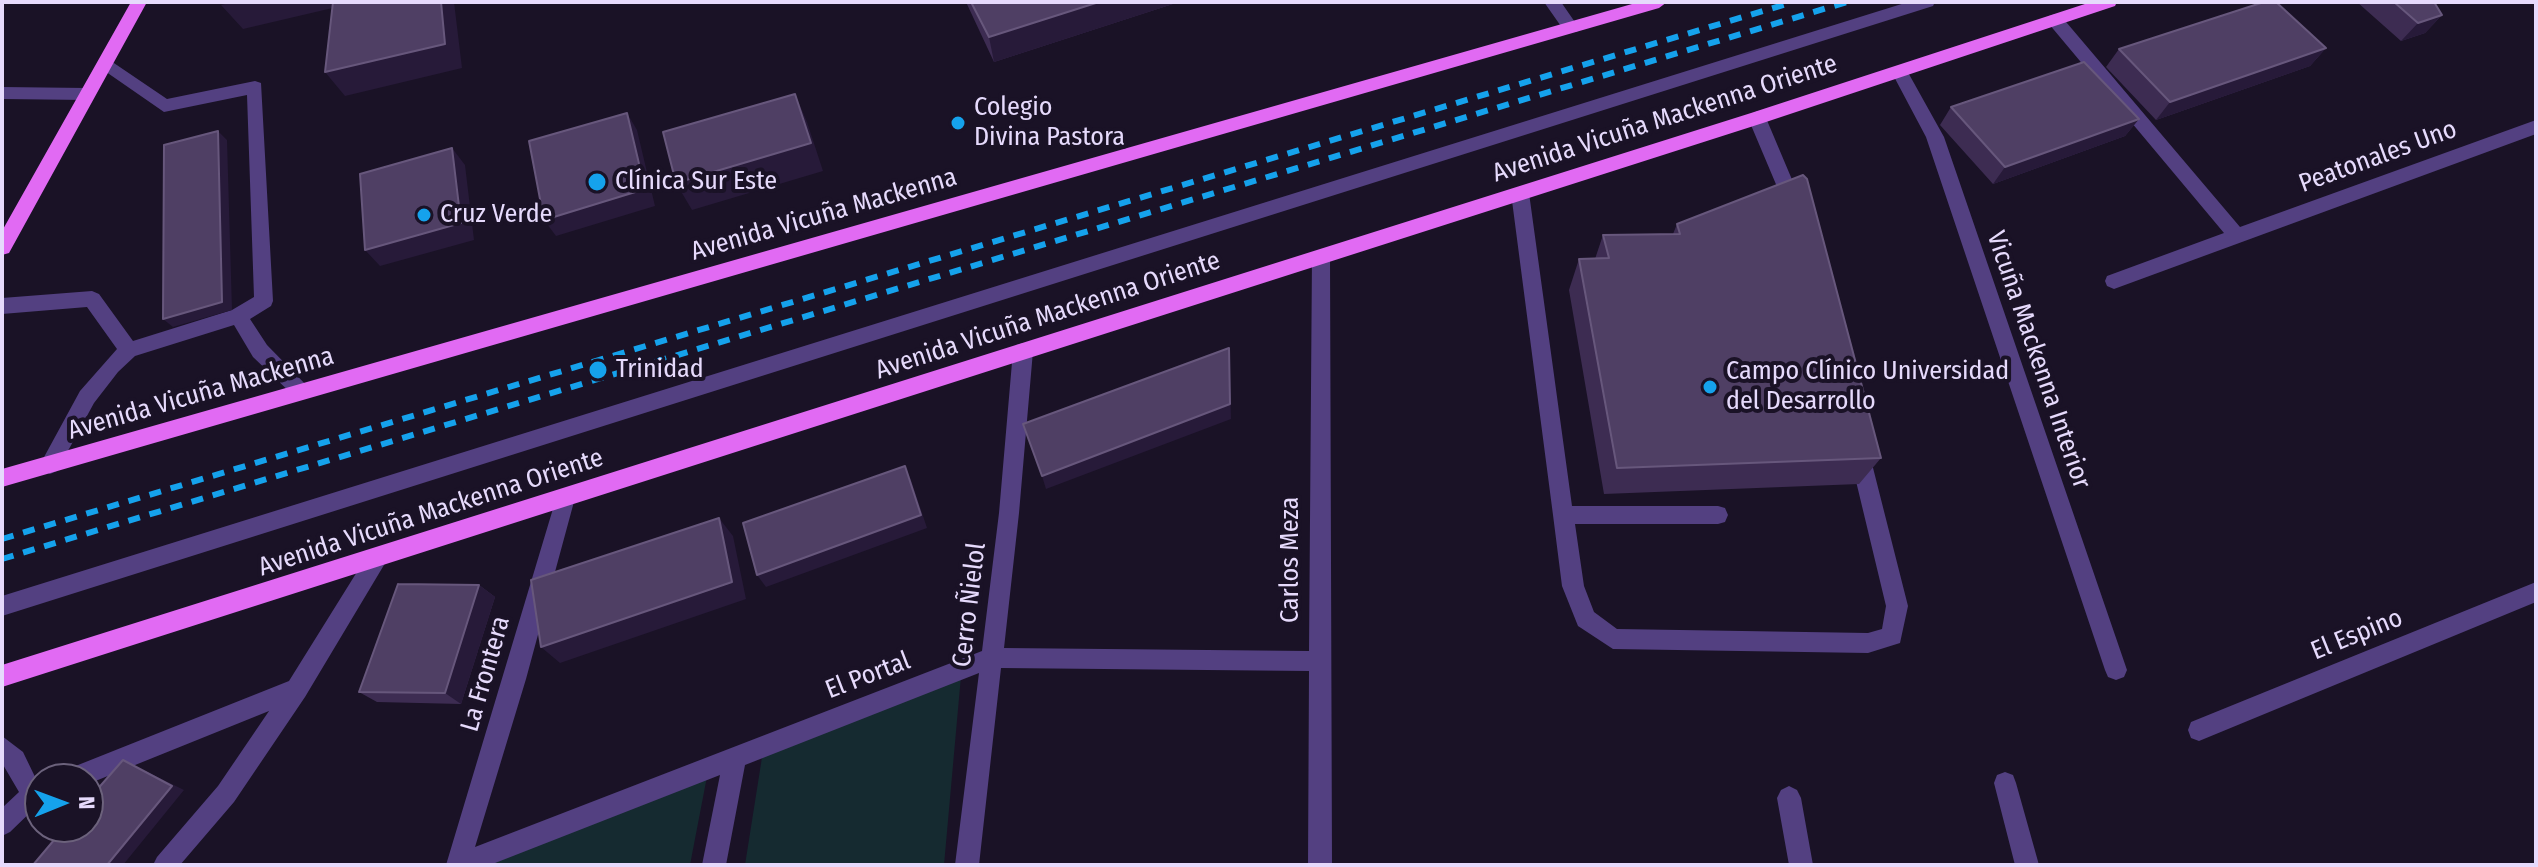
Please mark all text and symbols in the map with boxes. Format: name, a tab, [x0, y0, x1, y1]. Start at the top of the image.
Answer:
street label: Avenida Vicuña Mackenna Oriente	[1489, 48, 1841, 190]
place label: Colegio Divina Pastora	[974, 92, 1125, 154]
marker: Colegio Divina Pastora	[949, 114, 967, 132]
street label: Peatonales Uno	[2295, 114, 2461, 200]
street label: Avenida Vicuña Mackenna	[687, 162, 961, 268]
place label: Clínica Sur Este	[615, 166, 777, 198]
marker: Clínica Sur Este	[586, 171, 608, 193]
place label: Cruz Verde	[440, 199, 552, 231]
marker: Cruz Verde	[415, 206, 433, 224]
street label: Vicuña Mackenna Interior	[1979, 227, 2097, 493]
street label: Avenida Vicuña Mackenna Oriente	[872, 245, 1224, 387]
street label: Avenida Vicuña Mackenna	[64, 341, 338, 447]
place label: Trinidad	[616, 354, 704, 386]
place label: Campo Clínico Universidad del Desarrollo	[1726, 356, 2009, 418]
marker: Trinidad	[587, 359, 609, 381]
marker: Campo Clínico Universidad del Desarrollo	[1701, 378, 1719, 396]
street label: Avenida Vicuña Mackenna Oriente	[255, 442, 607, 584]
street label: Carlos Meza	[1275, 497, 1307, 623]
street label: Cerro Ñielol	[947, 541, 993, 669]
street label: El Espino	[2307, 603, 2407, 667]
street label: La Frontera	[455, 613, 517, 735]
street label: El Portal	[821, 646, 915, 706]
north arrow	[24, 763, 104, 843]
text: N	[73, 796, 100, 809]

